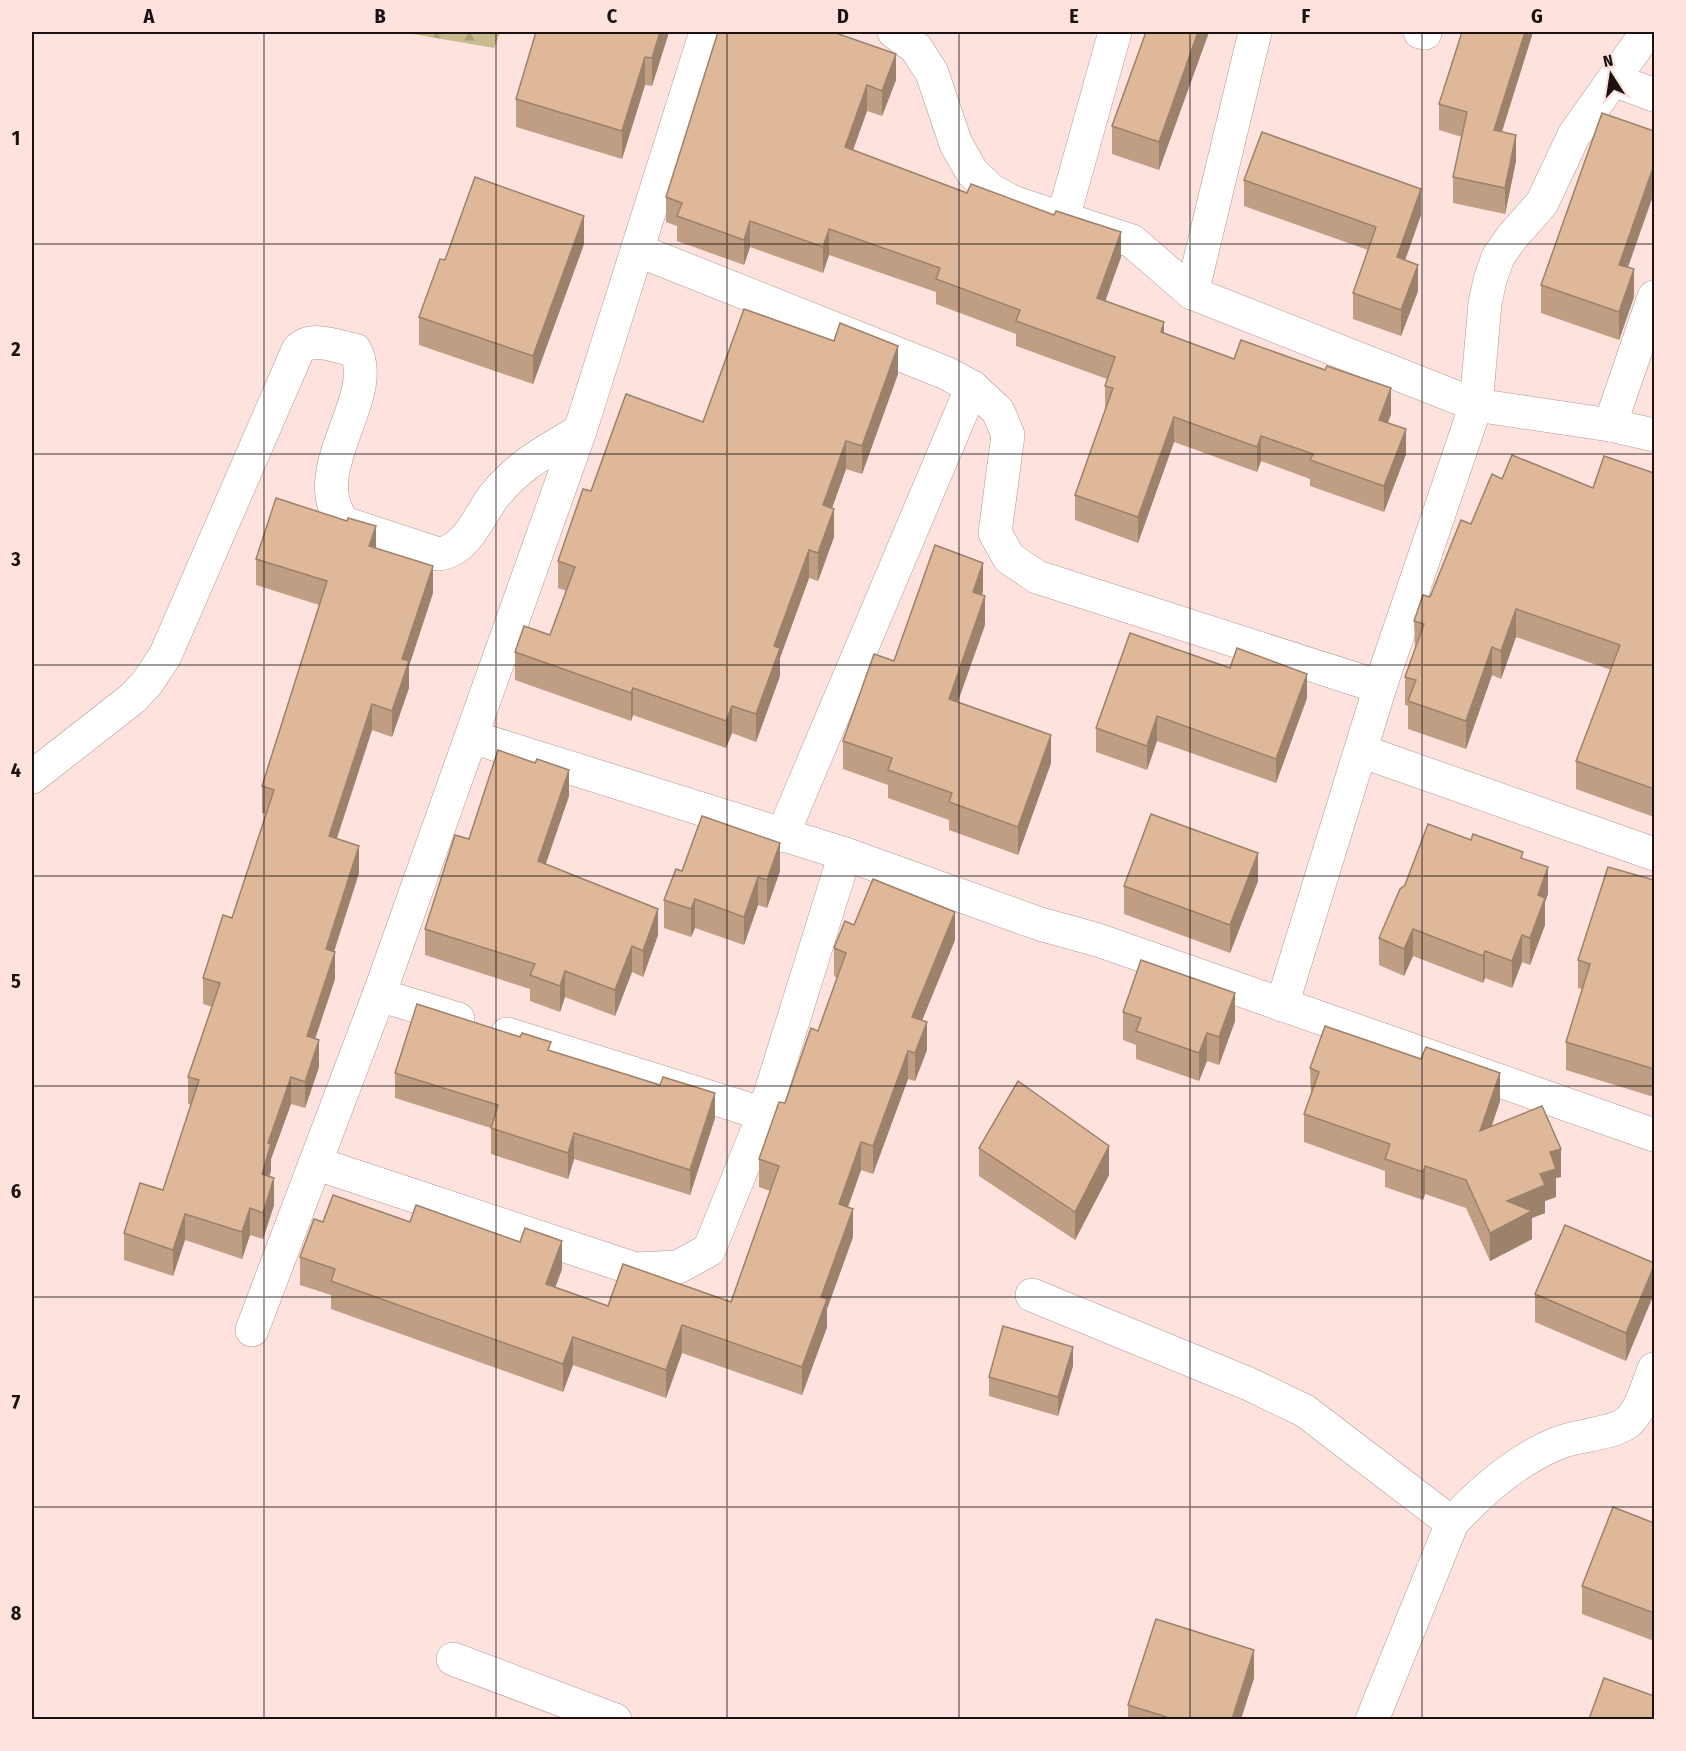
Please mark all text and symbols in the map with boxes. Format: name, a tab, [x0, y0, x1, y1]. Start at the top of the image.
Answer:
text: A	[143, 4, 156, 28]
text: B	[374, 4, 386, 28]
text: C	[607, 4, 618, 28]
text: D	[837, 4, 849, 28]
text: E	[1069, 4, 1079, 28]
text: F	[1302, 4, 1311, 28]
text: G	[1531, 4, 1543, 28]
north arrow	[1581, 45, 1641, 105]
text: N	[1601, 51, 1615, 71]
text: 1	[12, 126, 20, 150]
text: 2	[10, 337, 21, 361]
text: 3	[10, 547, 21, 571]
text: 4	[11, 758, 21, 782]
text: 5	[11, 969, 21, 993]
text: 6	[11, 1179, 21, 1203]
text: 7	[12, 1390, 21, 1414]
text: 8	[11, 1601, 22, 1625]

